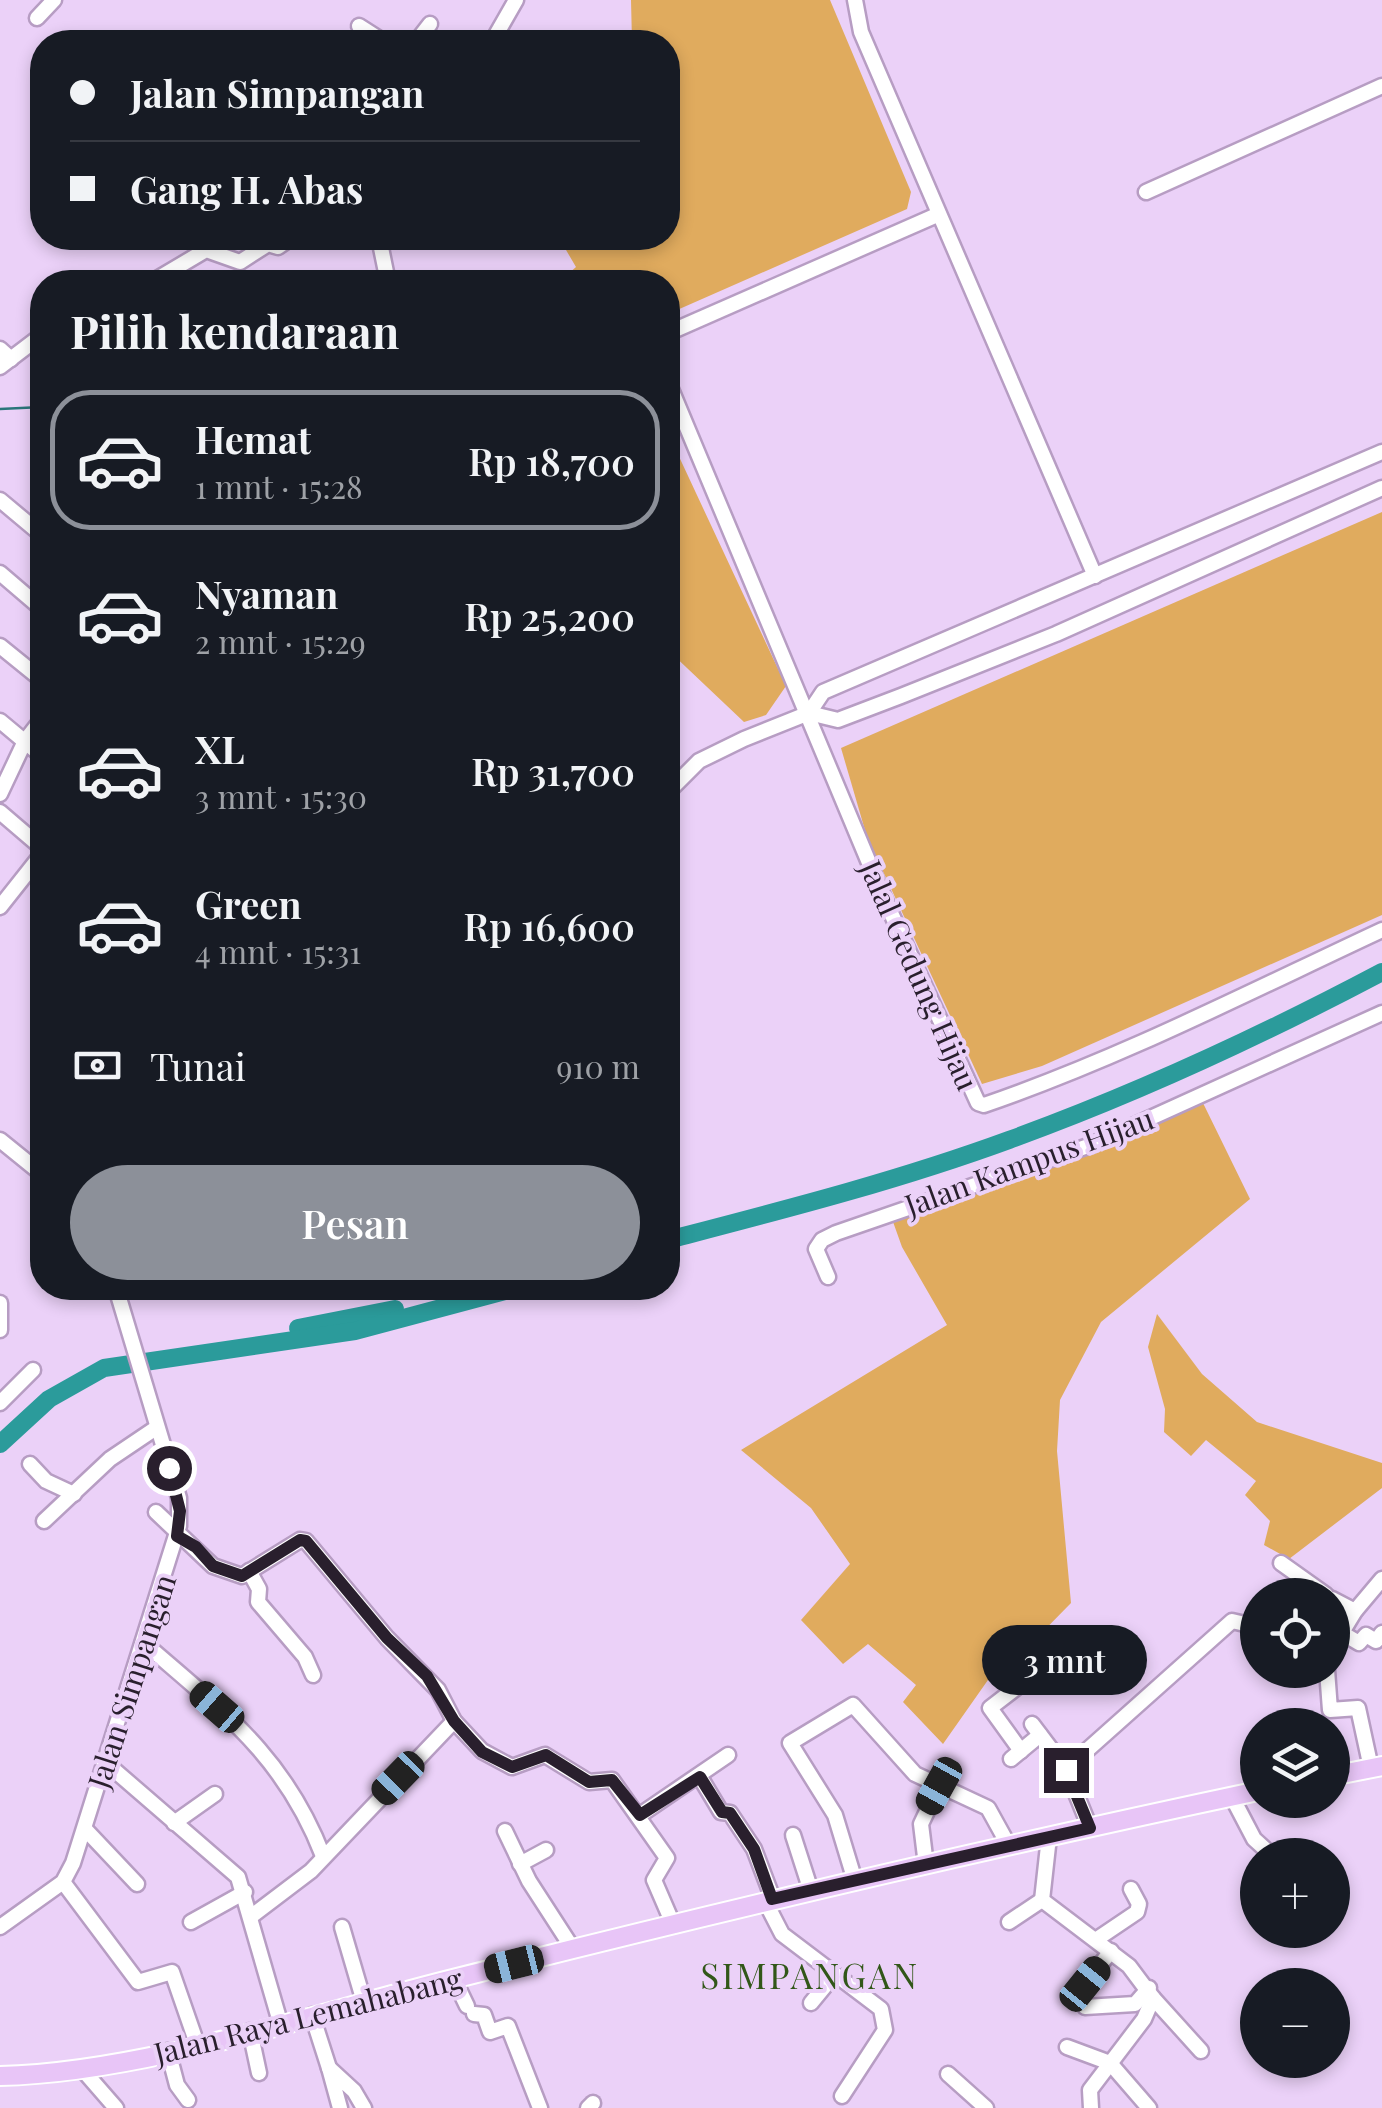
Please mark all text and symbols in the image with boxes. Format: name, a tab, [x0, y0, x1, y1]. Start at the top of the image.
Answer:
text: Jalan Simpangan	[130, 67, 424, 118]
text: Gang H. Abas	[130, 163, 363, 214]
text: Pilih kendaraan	[70, 300, 399, 360]
text: Hemat	[195, 413, 311, 464]
icon: car	[75, 415, 165, 505]
text: Rp 18,700	[468, 435, 635, 486]
text: 1 mnt · 15:28	[195, 464, 363, 507]
text: Nyaman	[195, 568, 338, 619]
icon: car	[75, 570, 165, 660]
text: Rp 25,200	[464, 590, 635, 641]
text: 2 mnt · 15:29	[195, 619, 366, 662]
text: XL	[195, 723, 244, 774]
icon: car	[75, 725, 165, 815]
text: Rp 31,700	[471, 745, 635, 796]
text: 3 mnt · 15:30	[195, 774, 367, 817]
street label: Jalal Gedung Hijau	[851, 853, 989, 1096]
text: Green	[195, 878, 302, 929]
icon: car	[75, 880, 165, 970]
text: Rp 16,600	[464, 900, 635, 951]
text: 4 mnt · 15:31	[195, 929, 361, 972]
icon: cash	[70, 1038, 125, 1093]
text: Tunai	[150, 1040, 246, 1091]
text: 910 m	[556, 1044, 640, 1087]
street label: Jalan Kampus Hijau	[898, 1097, 1159, 1225]
button: Pesan	[70, 1165, 640, 1280]
route start	[147, 1446, 192, 1491]
street label: Jalan Simpangan	[77, 1569, 184, 1794]
map controls	[1240, 1578, 1350, 2078]
button: locate	[1240, 1578, 1350, 1688]
callout: 3 mnt	[984, 1625, 1148, 1695]
text: 3 mnt	[1023, 1638, 1106, 1681]
car	[185, 1676, 249, 1738]
button: layers	[1240, 1708, 1350, 1818]
car	[366, 1746, 430, 1810]
route end	[1044, 1748, 1089, 1793]
car	[911, 1752, 967, 1820]
button: +	[1240, 1838, 1350, 1948]
car	[481, 1942, 547, 1986]
district label: SIMPANGAN	[700, 1951, 920, 1998]
car	[1054, 1951, 1116, 2017]
street label: Jalan Raya Lemahabang	[149, 1957, 466, 2073]
button: −	[1240, 1968, 1350, 2078]

